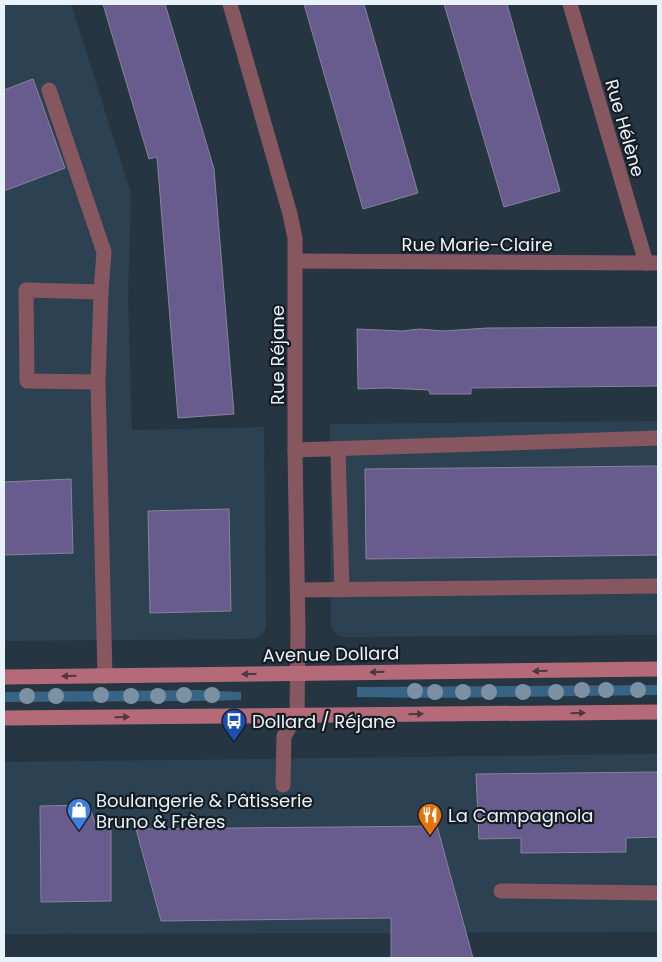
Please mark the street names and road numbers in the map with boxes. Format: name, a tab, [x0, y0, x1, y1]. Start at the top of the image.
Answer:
street label: Rue Hélène	[599, 76, 651, 180]
street label: Rue Marie-Claire	[401, 232, 553, 257]
street label: Rue Réjane	[265, 305, 290, 405]
street label: Avenue Dollard	[263, 640, 399, 668]

